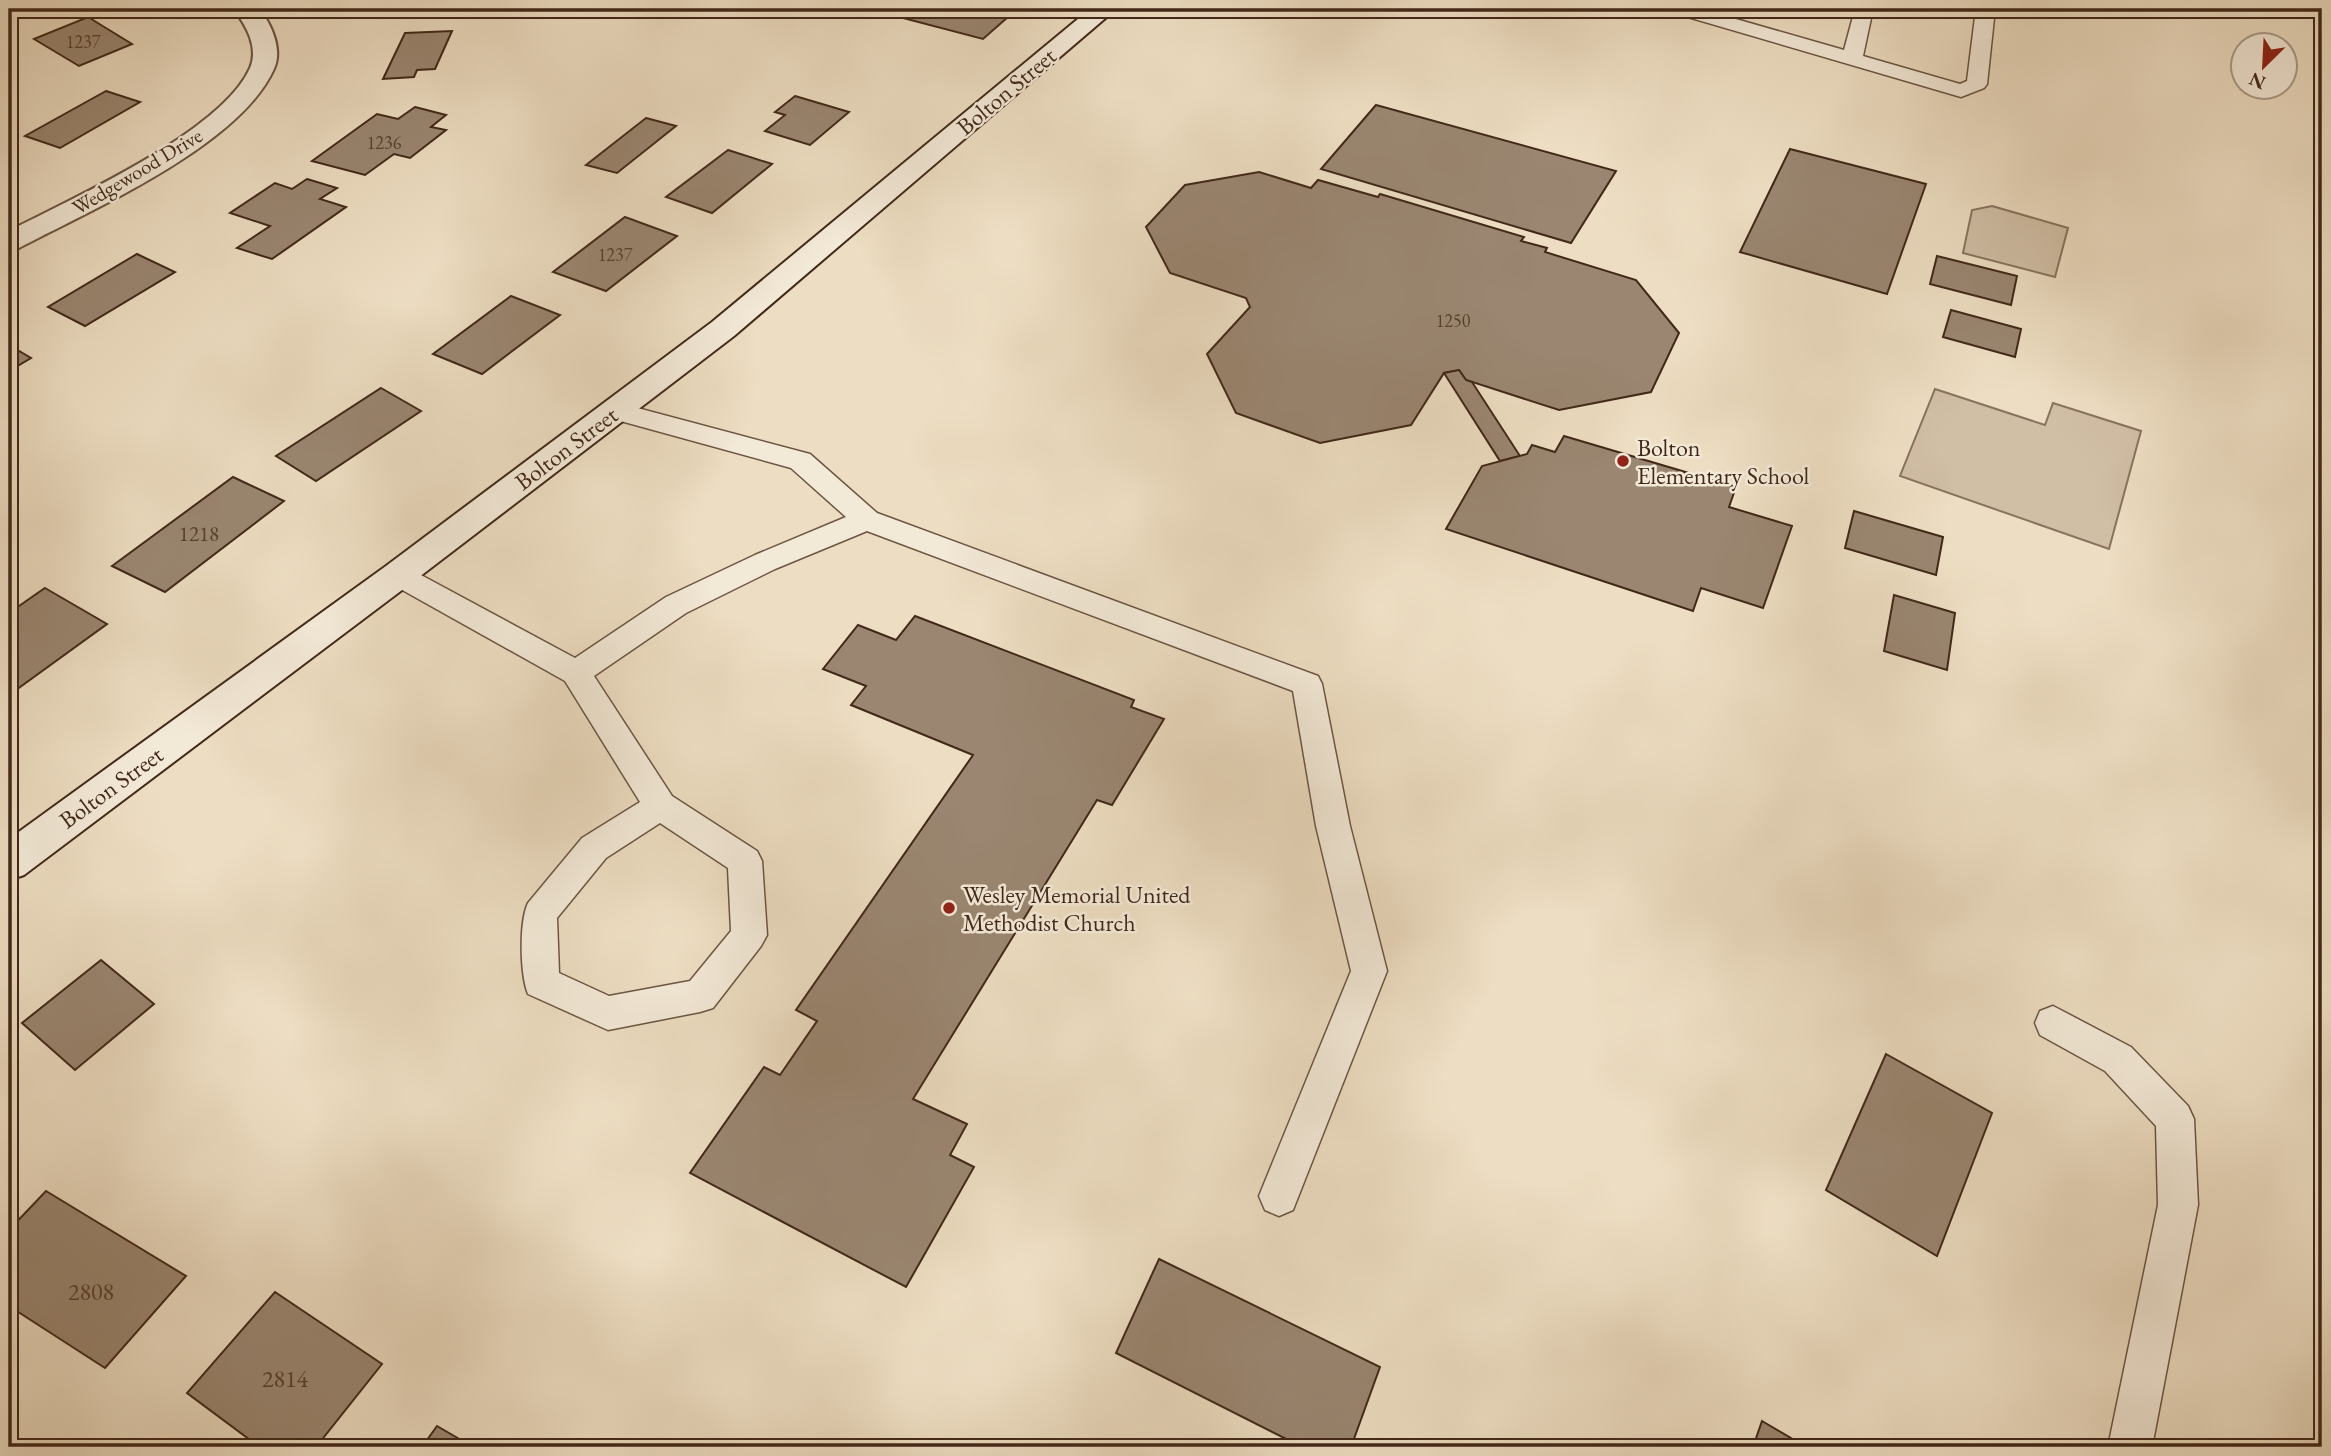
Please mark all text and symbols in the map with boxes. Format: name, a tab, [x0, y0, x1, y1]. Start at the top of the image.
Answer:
house number: 1237	[66, 30, 101, 53]
north arrow	[2230, 32, 2300, 102]
street label: Bolton Street	[950, 40, 1063, 142]
text: N	[2245, 66, 2269, 96]
street label: Wedgewood Drive	[67, 121, 207, 221]
house number: 1236	[367, 131, 402, 154]
house number: 1237	[598, 243, 633, 266]
house number: 1250	[1436, 309, 1471, 332]
street label: Bolton Street	[508, 399, 624, 497]
place label: Bolton Elementary School	[1637, 432, 1809, 491]
marker: Bolton Elementary School	[1615, 453, 1631, 469]
house number: 1218	[179, 520, 219, 547]
street label: Bolton Street	[53, 739, 169, 835]
place label: Wesley Memorial United Methodist Church	[963, 879, 1191, 938]
marker: Wesley Memorial United Methodist Church	[941, 900, 957, 916]
house number: 2808	[68, 1276, 114, 1307]
house number: 2814	[262, 1363, 309, 1394]

